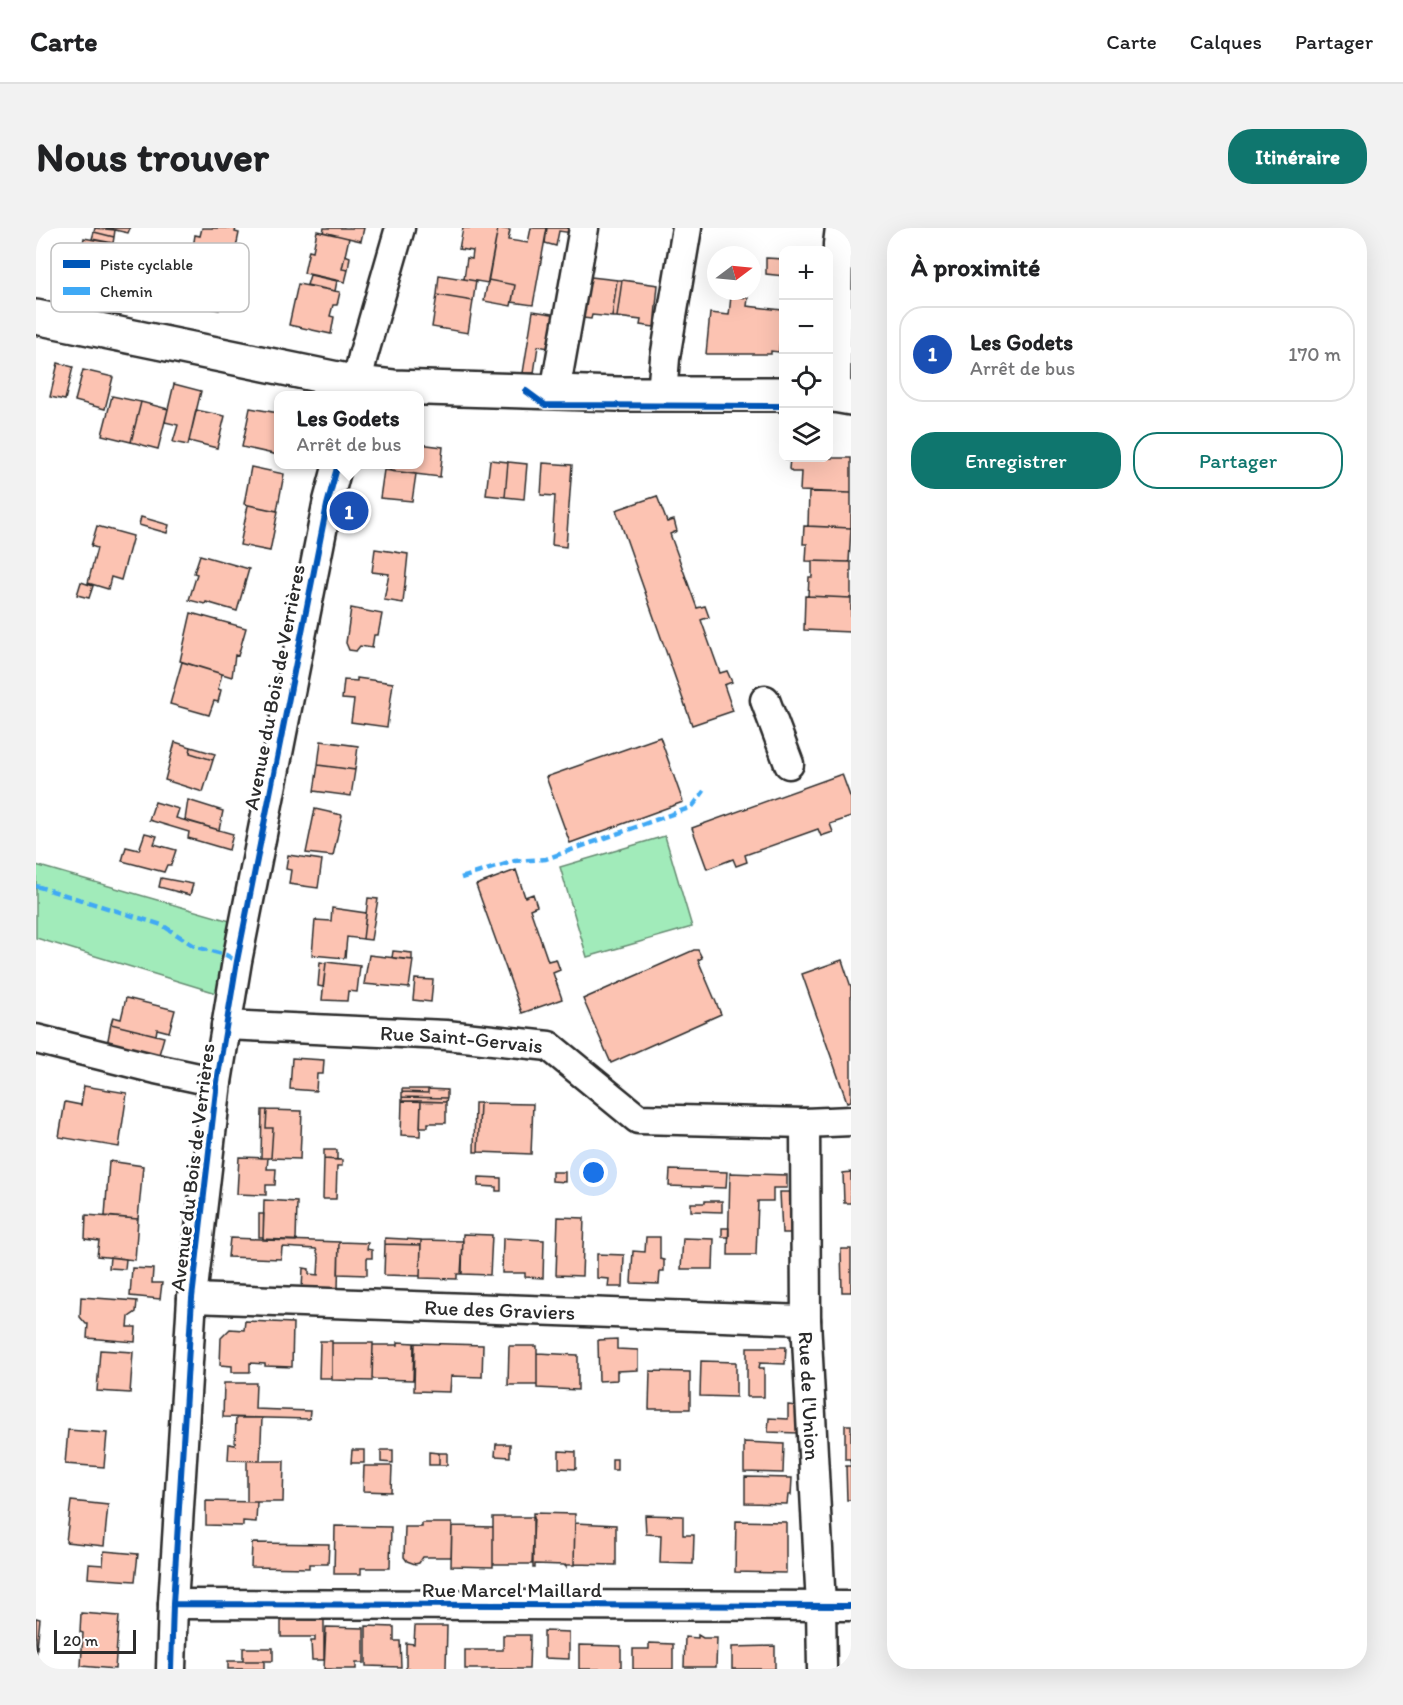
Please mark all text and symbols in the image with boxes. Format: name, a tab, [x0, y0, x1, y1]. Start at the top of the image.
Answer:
text: Carte	[30, 24, 97, 58]
text: Carte	[1106, 29, 1157, 54]
text: Calques	[1190, 29, 1262, 54]
text: Partager	[1295, 29, 1373, 54]
button: Itinéraire	[1228, 129, 1367, 184]
text: Nous trouver	[36, 131, 269, 182]
legend	[51, 243, 249, 312]
north arrow	[707, 246, 761, 300]
map controls	[779, 246, 833, 462]
button: +	[779, 246, 833, 300]
text: À proximité	[911, 251, 1040, 283]
text: Piste cyclable	[100, 255, 193, 274]
text: Chemin	[100, 282, 153, 301]
button: −	[779, 300, 833, 354]
text: Les Godets	[970, 329, 1073, 356]
text: 1	[928, 342, 937, 366]
text: 170 m	[1288, 342, 1341, 366]
button: locate	[779, 354, 833, 408]
text: Arrêt de bus	[970, 356, 1075, 380]
popup	[274, 391, 424, 469]
text: Les Godets	[296, 405, 400, 432]
button: layers	[779, 408, 833, 462]
text: Arrêt de bus	[296, 432, 402, 456]
button: Enregistrer	[911, 432, 1121, 489]
button: Partager	[1133, 432, 1343, 489]
pin: 1	[330, 488, 368, 534]
street label: Avenue du Bois de Verrières	[238, 562, 310, 812]
street label: Rue Saint-Gervais	[380, 1020, 544, 1058]
street label: Avenue du Bois de Verrières	[164, 1042, 220, 1292]
your location	[579, 1158, 608, 1187]
street label: Rue des Graviers	[424, 1294, 576, 1324]
street label: Rue de l'Union	[794, 1331, 826, 1461]
street label: Rue Marcel Maillard	[422, 1577, 603, 1602]
scale bar	[54, 1627, 136, 1654]
text: 20 m	[63, 1631, 98, 1650]

